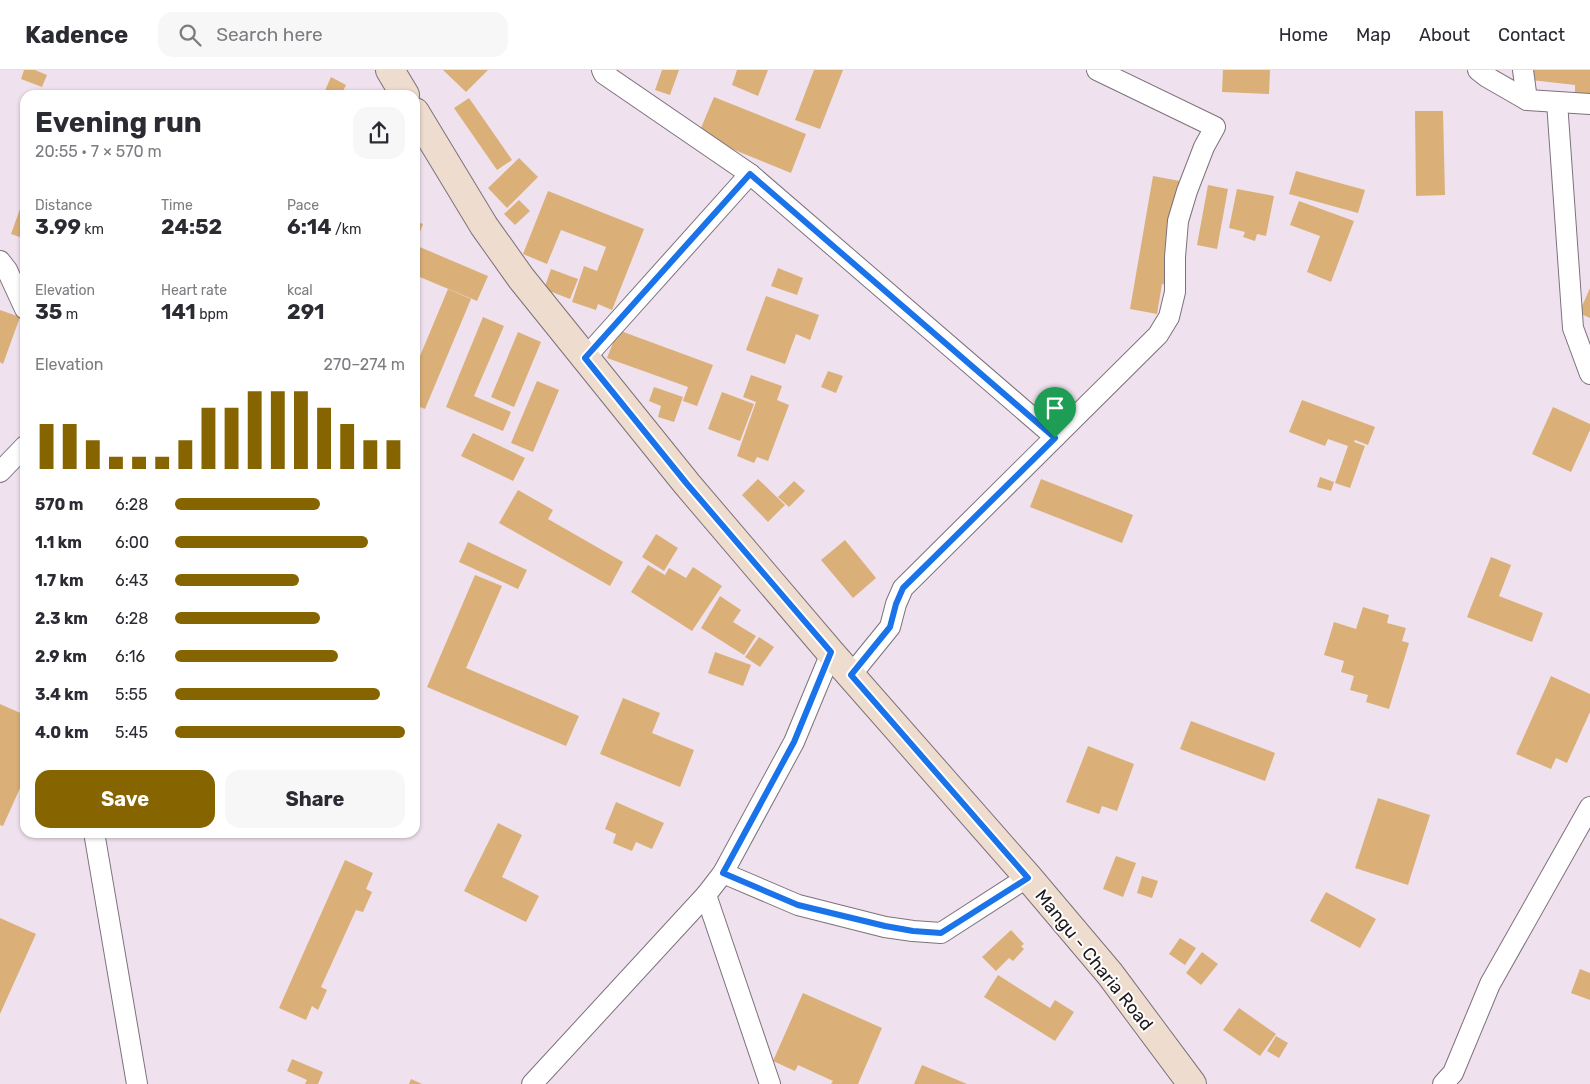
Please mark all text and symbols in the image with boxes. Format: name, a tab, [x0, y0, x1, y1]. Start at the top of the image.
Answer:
search box	[158, 12, 508, 57]
text: Kadence	[25, 21, 128, 49]
icon: search	[176, 21, 204, 49]
text: Search here	[216, 23, 323, 46]
text: Home	[1279, 24, 1328, 46]
text: Map	[1356, 24, 1391, 46]
text: About	[1419, 24, 1470, 46]
text: Contact	[1498, 24, 1565, 46]
text: Evening run	[35, 106, 202, 139]
button: share	[353, 107, 405, 159]
text: 20:55 · 7 × 570 m	[35, 142, 162, 161]
text: Distance	[35, 197, 92, 214]
text: Time	[161, 197, 193, 214]
text: Pace	[287, 197, 319, 214]
text: 3.99	[35, 214, 81, 239]
text: 24:52	[161, 214, 222, 239]
text: 6:14	[287, 214, 332, 239]
text: km	[81, 221, 104, 238]
text: /km	[332, 221, 361, 238]
text: Elevation	[35, 282, 95, 299]
text: Heart rate	[161, 282, 227, 299]
text: kcal	[287, 282, 313, 299]
text: 35	[35, 299, 62, 324]
text: 141	[161, 299, 196, 324]
text: 291	[287, 299, 325, 324]
text: m	[62, 306, 78, 323]
text: bpm	[196, 306, 228, 323]
text: Elevation	[35, 355, 104, 374]
text: 270–274 m	[324, 355, 405, 374]
pin	[1034, 387, 1076, 438]
icon: arrive	[1041, 394, 1069, 422]
text: 570 m	[35, 495, 83, 514]
text: 6:28	[115, 495, 148, 514]
text: 1.1 km	[35, 533, 82, 552]
text: 6:00	[115, 533, 149, 552]
text: 1.7 km	[35, 571, 84, 590]
text: 6:43	[115, 571, 148, 590]
text: 2.3 km	[35, 609, 88, 628]
text: 6:28	[115, 609, 148, 628]
text: 2.9 km	[35, 647, 87, 666]
text: 6:16	[115, 647, 145, 666]
text: 3.4 km	[35, 685, 88, 704]
text: 5:55	[115, 685, 148, 704]
text: 4.0 km	[35, 723, 89, 742]
text: 5:45	[115, 723, 148, 742]
button: Save	[35, 770, 215, 828]
button: Share	[225, 770, 405, 828]
street label: Mangu - Charia Road	[1030, 885, 1158, 1035]

